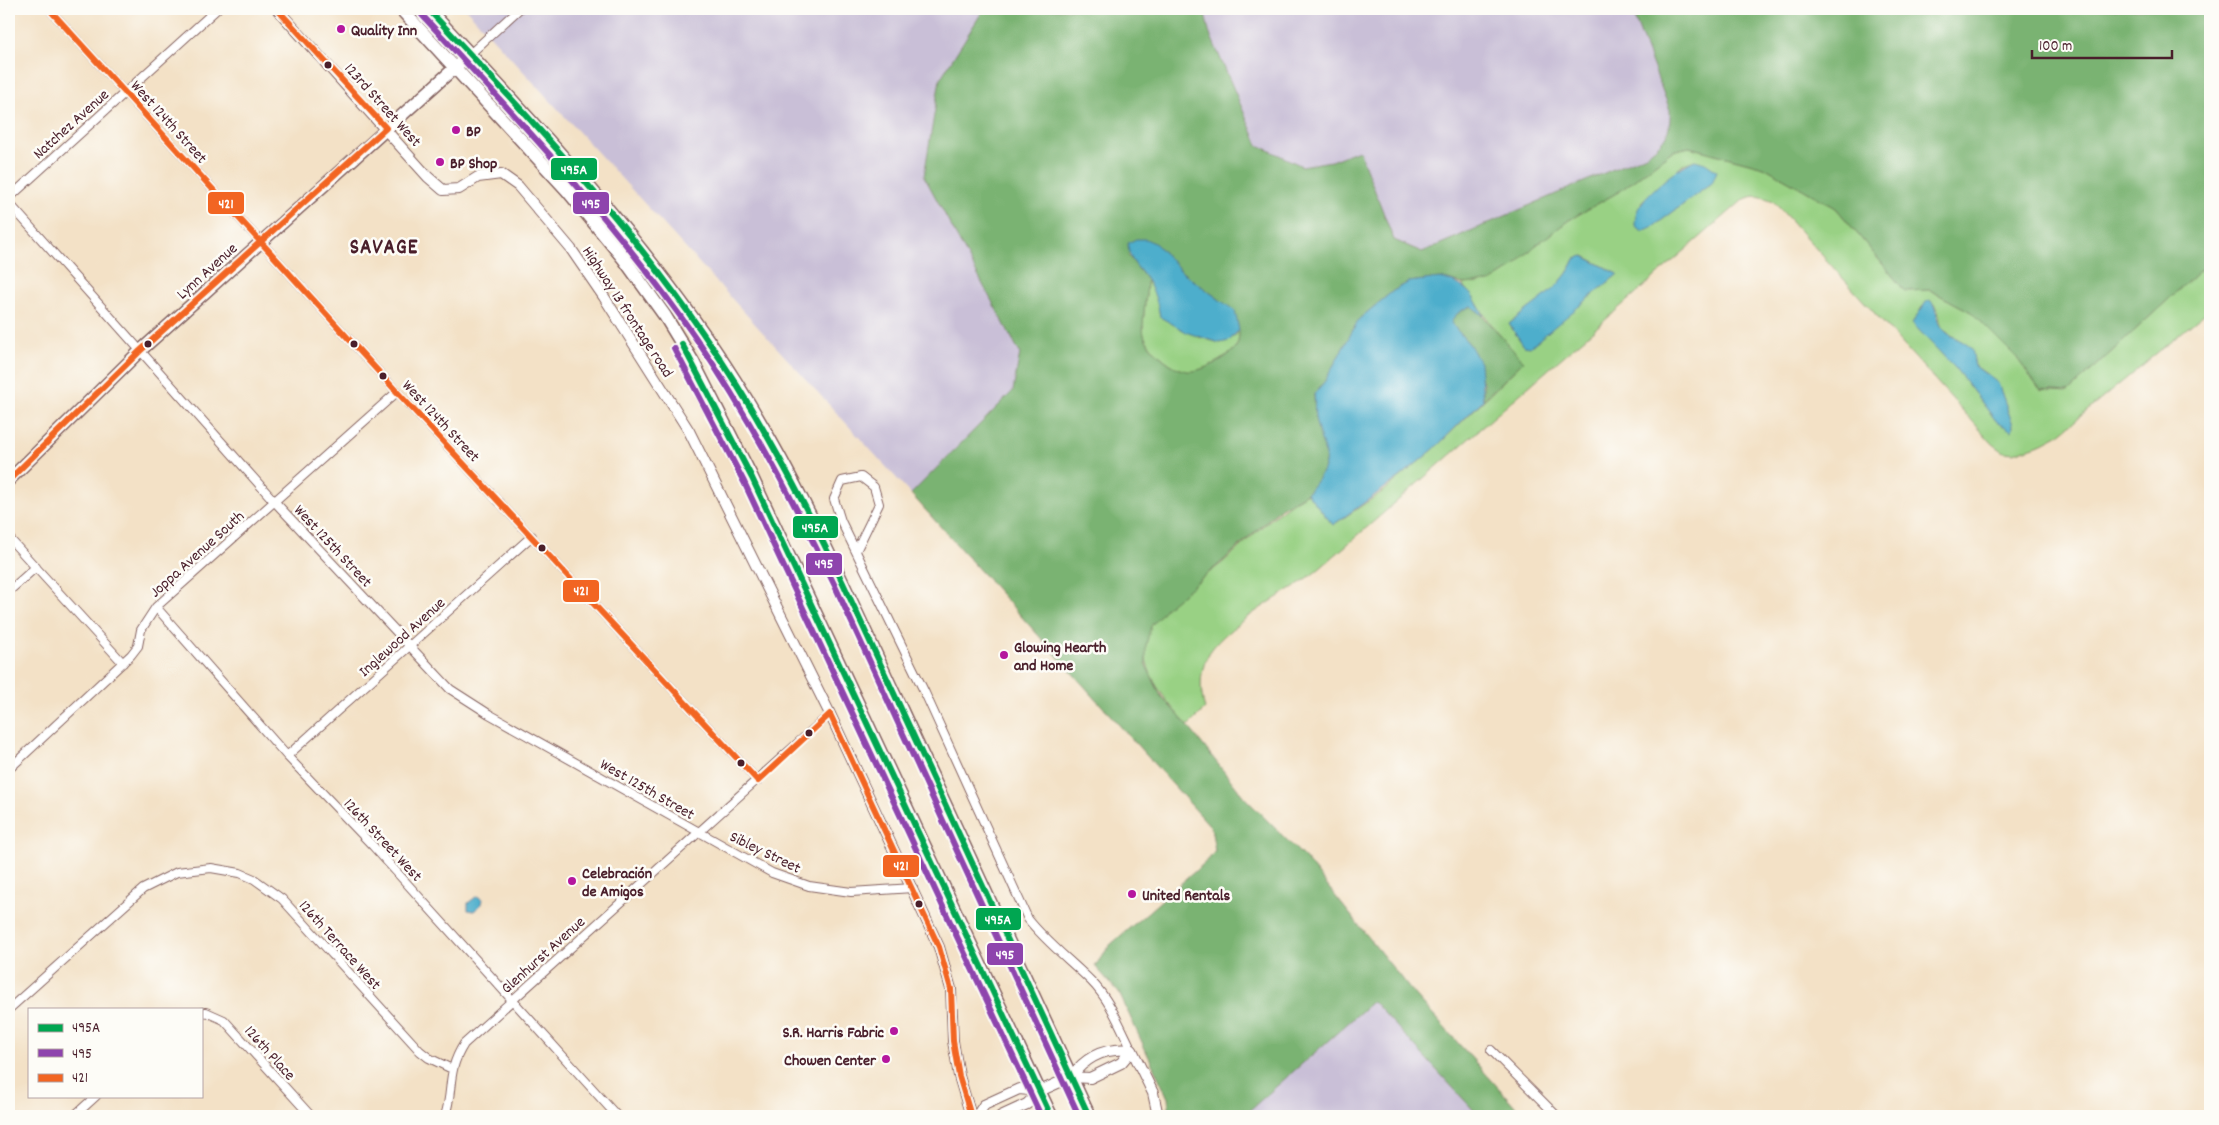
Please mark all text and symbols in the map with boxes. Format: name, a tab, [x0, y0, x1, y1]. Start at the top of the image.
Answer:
place label: Quality Inn	[351, 20, 417, 43]
marker: Quality Inn	[335, 23, 347, 35]
scale bar	[2032, 28, 2172, 60]
text: 100 m	[2039, 36, 2072, 58]
street label: 123rd Street West	[338, 59, 426, 153]
unlabelled marker	[323, 60, 333, 70]
street label: West 124th Street	[124, 76, 212, 170]
street label: Natchez Avenue	[28, 84, 115, 165]
place label: BP	[466, 121, 482, 144]
marker: BP	[450, 124, 462, 136]
place label: BP Shop	[450, 153, 497, 176]
marker: BP Shop	[434, 156, 446, 168]
line badge: 495A	[550, 157, 598, 181]
text: 495A	[561, 161, 588, 181]
line badge: 421	[207, 191, 245, 215]
line badge: 495	[572, 191, 610, 215]
text: 421	[219, 195, 234, 215]
text: 495	[582, 195, 601, 215]
district label: SAVAGE	[350, 234, 418, 264]
street label: Lynn Avenue	[172, 238, 243, 306]
street label: Highway 13 frontage road	[576, 242, 678, 383]
unlabelled marker	[143, 339, 153, 349]
unlabelled marker	[349, 339, 359, 349]
unlabelled marker	[378, 371, 388, 381]
street label: West 124th Street	[396, 375, 485, 468]
street label: West 125th Street	[288, 500, 377, 593]
street label: Joppa Avenue South	[145, 506, 250, 604]
line badge: 495A	[792, 515, 839, 539]
text: 495A	[802, 519, 829, 539]
unlabelled marker	[537, 543, 547, 553]
line badge: 495	[805, 552, 843, 576]
text: 495	[815, 555, 834, 575]
line badge: 421	[562, 579, 600, 603]
text: 421	[574, 582, 589, 602]
street label: Inglewood Avenue	[354, 593, 451, 683]
place label: Glowing Hearth and Home	[1014, 637, 1106, 678]
marker: Glowing Hearth and Home	[998, 649, 1010, 661]
unlabelled marker	[804, 728, 814, 738]
street label: West 125th Street	[595, 754, 699, 827]
unlabelled marker	[736, 758, 746, 768]
street label: 126th Street West	[337, 794, 427, 888]
street label: Sibley Street	[725, 826, 805, 880]
line badge: 421	[882, 854, 920, 878]
text: 421	[894, 857, 909, 877]
place label: Celebración de Amigos	[582, 863, 652, 904]
marker: Celebración de Amigos	[566, 875, 578, 887]
place label: United Rentals	[1142, 885, 1231, 908]
marker: United Rentals	[1126, 888, 1138, 900]
street label: 126th Terrace West	[292, 896, 386, 996]
unlabelled marker	[914, 899, 924, 909]
line badge: 495A	[975, 907, 1022, 931]
text: 495A	[985, 911, 1012, 931]
street label: Glenhurst Avenue	[496, 912, 591, 1000]
line badge: 495	[986, 942, 1024, 966]
text: 495	[996, 946, 1015, 966]
legend	[28, 1008, 202, 1098]
text: 495A	[72, 1018, 100, 1040]
street label: 126th Place	[238, 1021, 300, 1086]
place label: S.R. Harris Fabric	[782, 1022, 885, 1045]
marker: S.R. Harris Fabric	[888, 1025, 900, 1037]
text: 495	[72, 1044, 92, 1066]
place label: Chowen Center	[784, 1050, 877, 1073]
marker: Chowen Center	[880, 1053, 892, 1065]
text: 421	[72, 1068, 88, 1090]

